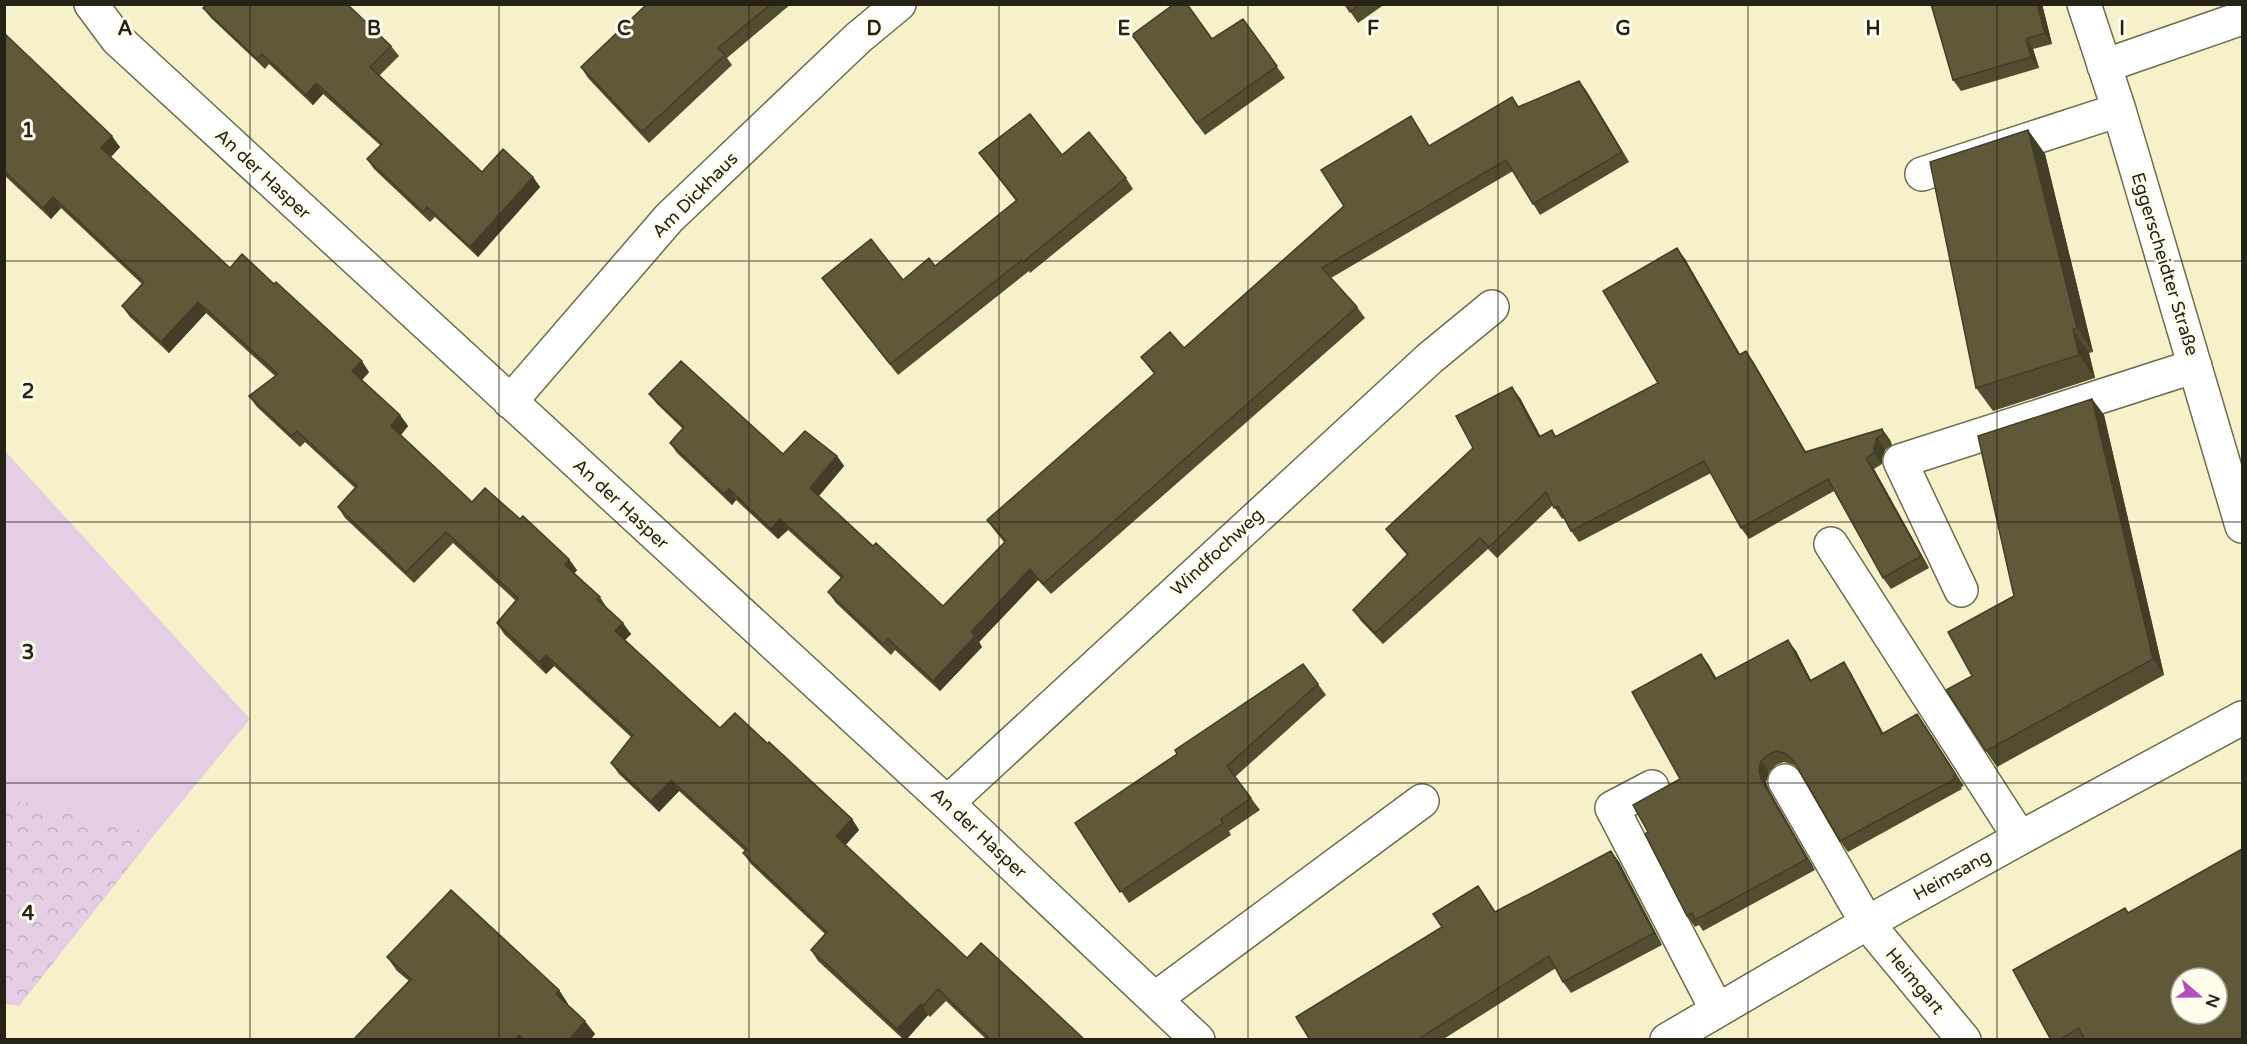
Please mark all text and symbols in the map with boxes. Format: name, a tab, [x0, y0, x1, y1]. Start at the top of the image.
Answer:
text: A	[118, 17, 133, 41]
text: B	[367, 17, 381, 41]
text: C	[617, 17, 631, 41]
text: D	[866, 17, 882, 41]
text: E	[1118, 17, 1131, 41]
text: F	[1367, 17, 1379, 41]
text: G	[1615, 17, 1631, 41]
text: H	[1865, 17, 1881, 41]
text: I	[2119, 17, 2125, 41]
text: 1	[22, 119, 34, 143]
street label: An der Hasper	[211, 124, 316, 224]
street label: Am Dickhaus	[647, 147, 743, 243]
street label: Eggerscheidter Straße	[2127, 170, 2203, 358]
text: 2	[22, 380, 34, 404]
street label: An der Hasper	[569, 454, 674, 554]
street label: Windfochweg	[1166, 504, 1268, 600]
text: 3	[22, 641, 34, 665]
street label: An der Hasper	[927, 783, 1032, 883]
street label: Heimsang	[1909, 845, 1995, 905]
text: 4	[22, 902, 35, 926]
street label: Heimgart	[1881, 943, 1949, 1019]
north arrow	[2169, 966, 2229, 1026]
text: N	[2201, 991, 2224, 1010]

